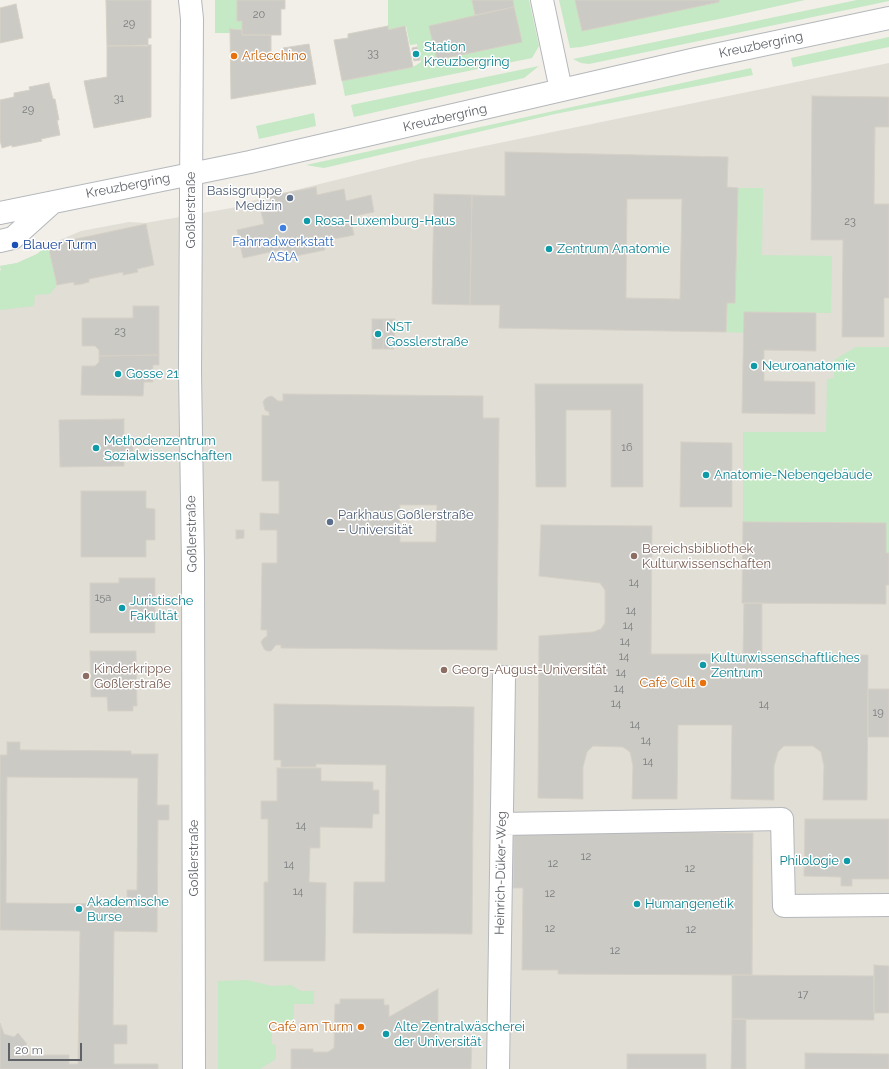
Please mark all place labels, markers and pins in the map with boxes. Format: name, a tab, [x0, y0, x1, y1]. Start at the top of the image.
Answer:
place label: Station Kreuzbergring	[424, 39, 510, 70]
place label: Arlecchino	[242, 48, 306, 64]
marker: Station Kreuzbergring	[411, 49, 421, 59]
marker: Arlecchino	[229, 51, 239, 61]
place label: Basisgruppe Medizin	[207, 183, 282, 214]
marker: Basisgruppe Medizin	[285, 193, 295, 203]
place label: Rosa-Luxemburg-Haus	[315, 213, 455, 229]
marker: Rosa-Luxemburg-Haus	[302, 216, 312, 226]
marker: Fahrradwerkstatt AStA	[278, 223, 288, 233]
place label: Fahrradwerkstatt AStA	[232, 234, 334, 265]
place label: Blauer Turm	[23, 237, 97, 253]
marker: Blauer Turm	[10, 240, 20, 250]
place label: Zentrum Anatomie	[557, 241, 670, 257]
marker: Zentrum Anatomie	[544, 244, 554, 254]
place label: NST Gosslerstraße	[386, 319, 468, 350]
marker: NST Gosslerstraße	[373, 329, 383, 339]
place label: Neuroanatomie	[762, 358, 855, 374]
marker: Neuroanatomie	[749, 361, 759, 371]
place label: Gosse 21	[126, 366, 179, 382]
marker: Gosse 21	[113, 369, 123, 379]
place label: Methodenzentrum Sozialwissenschaften	[104, 433, 232, 464]
marker: Methodenzentrum Sozialwissenschaften	[91, 443, 101, 453]
place label: Anatomie-Nebengebäude	[714, 467, 872, 483]
marker: Anatomie-Nebengebäude	[701, 470, 711, 480]
place label: Parkhaus Goßlerstraße – Universität	[338, 507, 474, 538]
marker: Parkhaus Goßlerstraße – Universität	[325, 517, 335, 527]
place label: Bereichsbibliothek Kulturwissenschaften	[642, 541, 771, 572]
marker: Bereichsbibliothek Kulturwissenschaften	[629, 551, 639, 561]
place label: Juristische Fakultät	[130, 593, 193, 624]
marker: Juristische Fakultät	[117, 603, 127, 613]
place label: Kulturwissenschaftliches Zentrum	[711, 650, 860, 681]
marker: Kulturwissenschaftliches Zentrum	[698, 660, 708, 670]
place label: Kinderkrippe Goßlerstraße	[94, 661, 171, 692]
place label: Georg-August-Universität	[452, 662, 607, 678]
marker: Georg-August-Universität	[439, 665, 449, 675]
marker: Kinderkrippe Goßlerstraße	[81, 671, 91, 681]
place label: Café Cult	[639, 675, 695, 691]
marker: Café Cult	[698, 678, 708, 688]
place label: Philologie	[779, 853, 839, 869]
marker: Philologie	[842, 856, 852, 866]
place label: Akademische Burse	[87, 894, 169, 925]
place label: Humangenetik	[645, 896, 734, 912]
marker: Humangenetik	[632, 899, 642, 909]
marker: Akademische Burse	[74, 904, 84, 914]
place label: Café am Turm	[269, 1019, 353, 1035]
place label: Alte Zentralwäscherei der Universität	[394, 1019, 525, 1050]
marker: Café am Turm	[356, 1022, 366, 1032]
marker: Alte Zentralwäscherei der Universität	[381, 1029, 391, 1039]

